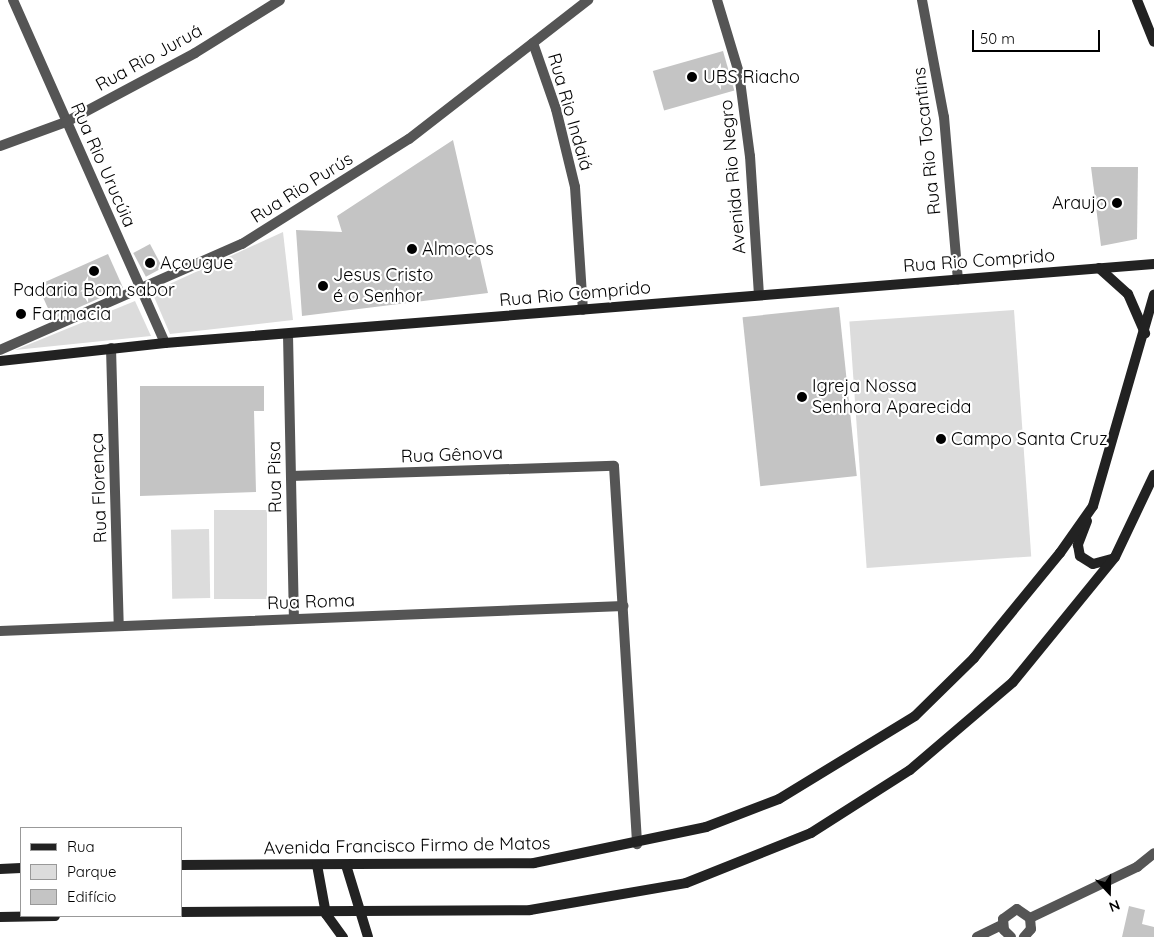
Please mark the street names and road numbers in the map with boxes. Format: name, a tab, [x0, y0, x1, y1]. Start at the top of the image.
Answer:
street label: Rua Rio Juruá	[92, 20, 206, 96]
street label: Rua Rio Indaiá	[543, 51, 597, 173]
street label: Rua Rio Tocantins	[908, 66, 946, 216]
street label: Rua Rio Urucúia	[66, 99, 140, 231]
street label: Avenida Rio Negro	[715, 99, 751, 255]
street label: Rua Rio Purús	[247, 148, 357, 228]
street label: Rua Rio Comprido	[902, 245, 1056, 277]
street label: Rua Rio Comprido	[498, 277, 652, 311]
street label: Rua Florença	[86, 433, 112, 543]
street label: Rua Pisa	[264, 441, 286, 513]
street label: Rua Gênova	[401, 442, 503, 468]
street label: Rua Roma	[267, 590, 355, 614]
street label: Avenida Francisco Firmo de Matos	[263, 833, 551, 859]

